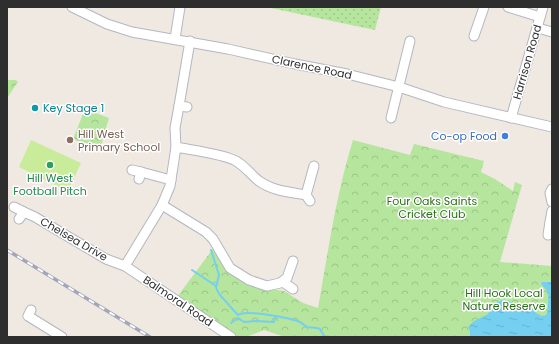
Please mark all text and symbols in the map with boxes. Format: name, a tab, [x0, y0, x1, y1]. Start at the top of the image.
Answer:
street label: Harrison Road	[509, 23, 545, 101]
street label: Clarence Road	[270, 51, 354, 83]
place label: Key Stage 1	[43, 100, 104, 116]
marker: Key Stage 1	[30, 103, 40, 113]
place label: Hill West Primary School	[78, 126, 160, 155]
place label: Co-op Food	[431, 128, 497, 144]
marker: Co-op Food	[500, 131, 510, 141]
marker: Hill West Primary School	[65, 135, 75, 145]
marker: Hill West Football Pitch	[45, 160, 55, 170]
place label: Hill West Football Pitch	[13, 170, 87, 199]
park label: Four Oaks Saints Cricket Club	[387, 193, 477, 222]
street label: Chelsea Drive	[37, 213, 111, 265]
street label: Balmoral Road	[140, 272, 216, 330]
park label: Hill Hook Local Nature Reserve	[462, 285, 546, 314]

